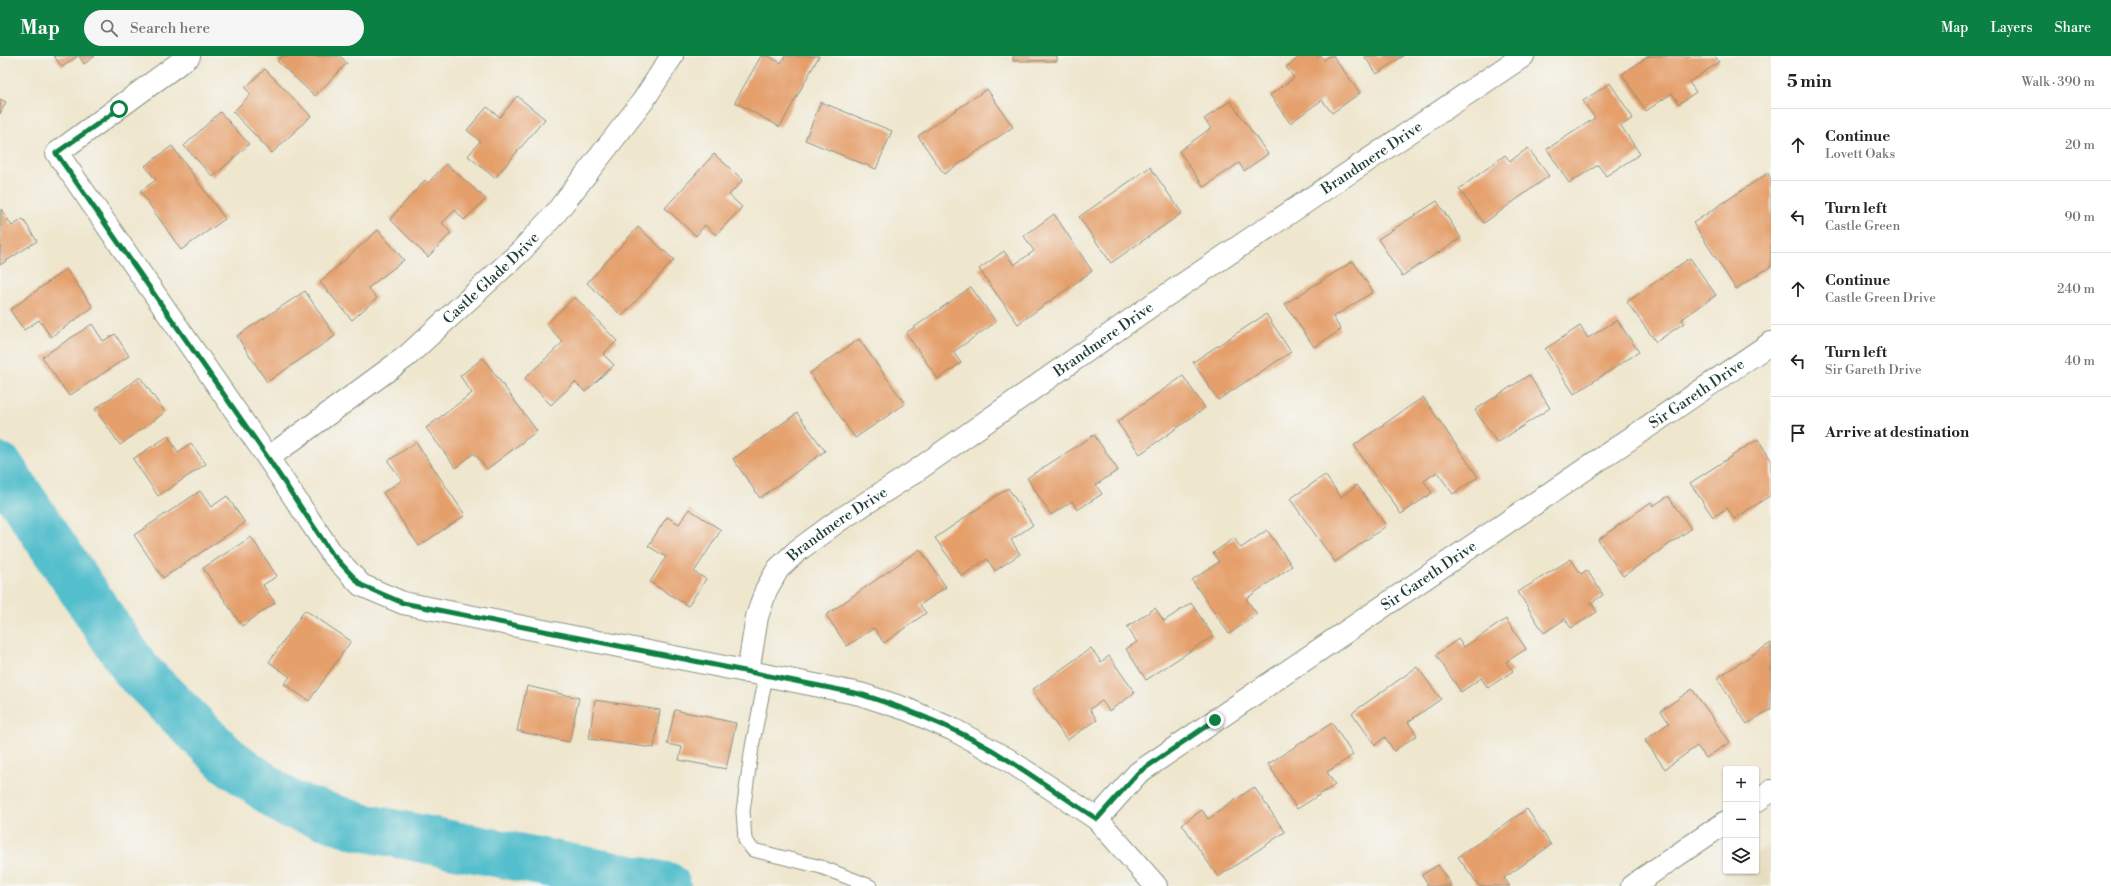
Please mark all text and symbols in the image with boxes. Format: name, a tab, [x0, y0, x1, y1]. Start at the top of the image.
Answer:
search box	[84, 10, 364, 46]
text: Map	[20, 16, 60, 40]
icon: search	[98, 17, 120, 39]
text: Search here	[130, 19, 210, 38]
text: Map	[1941, 19, 1968, 37]
text: Layers	[1990, 19, 2033, 37]
text: Share	[2055, 19, 2091, 37]
text: 5 min	[1787, 71, 1832, 93]
text: Walk · 390 m	[2022, 74, 2095, 90]
route start	[110, 100, 128, 118]
street label: Brandmere Drive	[1316, 117, 1426, 199]
text: Continue	[1825, 127, 1890, 146]
icon: ahead	[1787, 134, 1809, 156]
text: 20 m	[2065, 137, 2095, 153]
text: Lovett Oaks	[1825, 146, 1895, 162]
text: Turn left	[1825, 199, 1887, 218]
icon: left	[1787, 206, 1809, 228]
text: 90 m	[2064, 209, 2095, 225]
text: Castle Green	[1825, 218, 1900, 234]
street label: Castle Glade Drive	[439, 228, 543, 328]
text: Continue	[1825, 271, 1890, 290]
icon: ahead	[1787, 278, 1809, 300]
text: 240 m	[2057, 281, 2095, 297]
text: Castle Green Drive	[1825, 290, 1936, 306]
street label: Brandmere Drive	[1049, 298, 1157, 382]
text: Turn left	[1825, 343, 1887, 362]
icon: left	[1787, 350, 1809, 372]
text: 40 m	[2065, 353, 2095, 369]
street label: Sir Gareth Drive	[1645, 354, 1748, 433]
text: Sir Gareth Drive	[1825, 362, 1922, 378]
icon: arrive	[1787, 422, 1809, 444]
text: Arrive at destination	[1825, 423, 1969, 442]
street label: Brandmere Drive	[782, 482, 891, 566]
street label: Sir Gareth Drive	[1377, 536, 1480, 615]
route end	[1206, 711, 1224, 729]
map controls	[1723, 766, 1759, 874]
button: +	[1723, 766, 1759, 802]
button: −	[1723, 802, 1759, 838]
button: layers	[1723, 838, 1759, 874]

